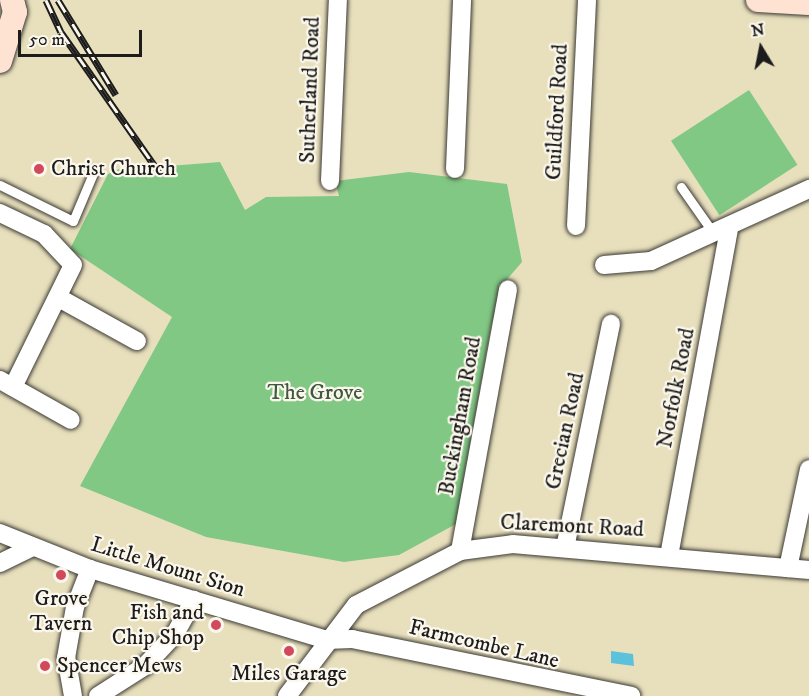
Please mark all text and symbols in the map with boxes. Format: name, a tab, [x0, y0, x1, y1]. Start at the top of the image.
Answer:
street label: Sutherland Road	[294, 16, 326, 164]
scale bar	[21, 18, 146, 56]
north arrow	[731, 18, 791, 78]
text: N	[750, 19, 766, 41]
text: 50 m	[29, 29, 65, 51]
street label: Guildford Road	[540, 43, 574, 181]
place label: Christ Church	[51, 156, 176, 182]
marker: Christ Church	[32, 162, 46, 176]
street label: Norfolk Road	[651, 326, 701, 450]
street label: Buckingham Road	[433, 335, 487, 497]
street label: Grecian Road	[540, 370, 590, 492]
park label: The Grove	[268, 380, 362, 406]
street label: Claremont Road	[500, 509, 644, 543]
street label: Little Mount Sion	[88, 531, 248, 603]
marker: Grove Tavern	[54, 568, 68, 582]
place label: Grove Tavern	[30, 585, 92, 636]
place label: Fish and Chip Shop	[112, 599, 204, 650]
street label: Farmcombe Lane	[406, 614, 562, 674]
marker: Fish and Chip Shop	[209, 618, 223, 632]
marker: Miles Garage	[282, 644, 296, 658]
place label: Spencer Mews	[57, 653, 182, 679]
marker: Spencer Mews	[38, 659, 52, 673]
place label: Miles Garage	[231, 661, 347, 687]

